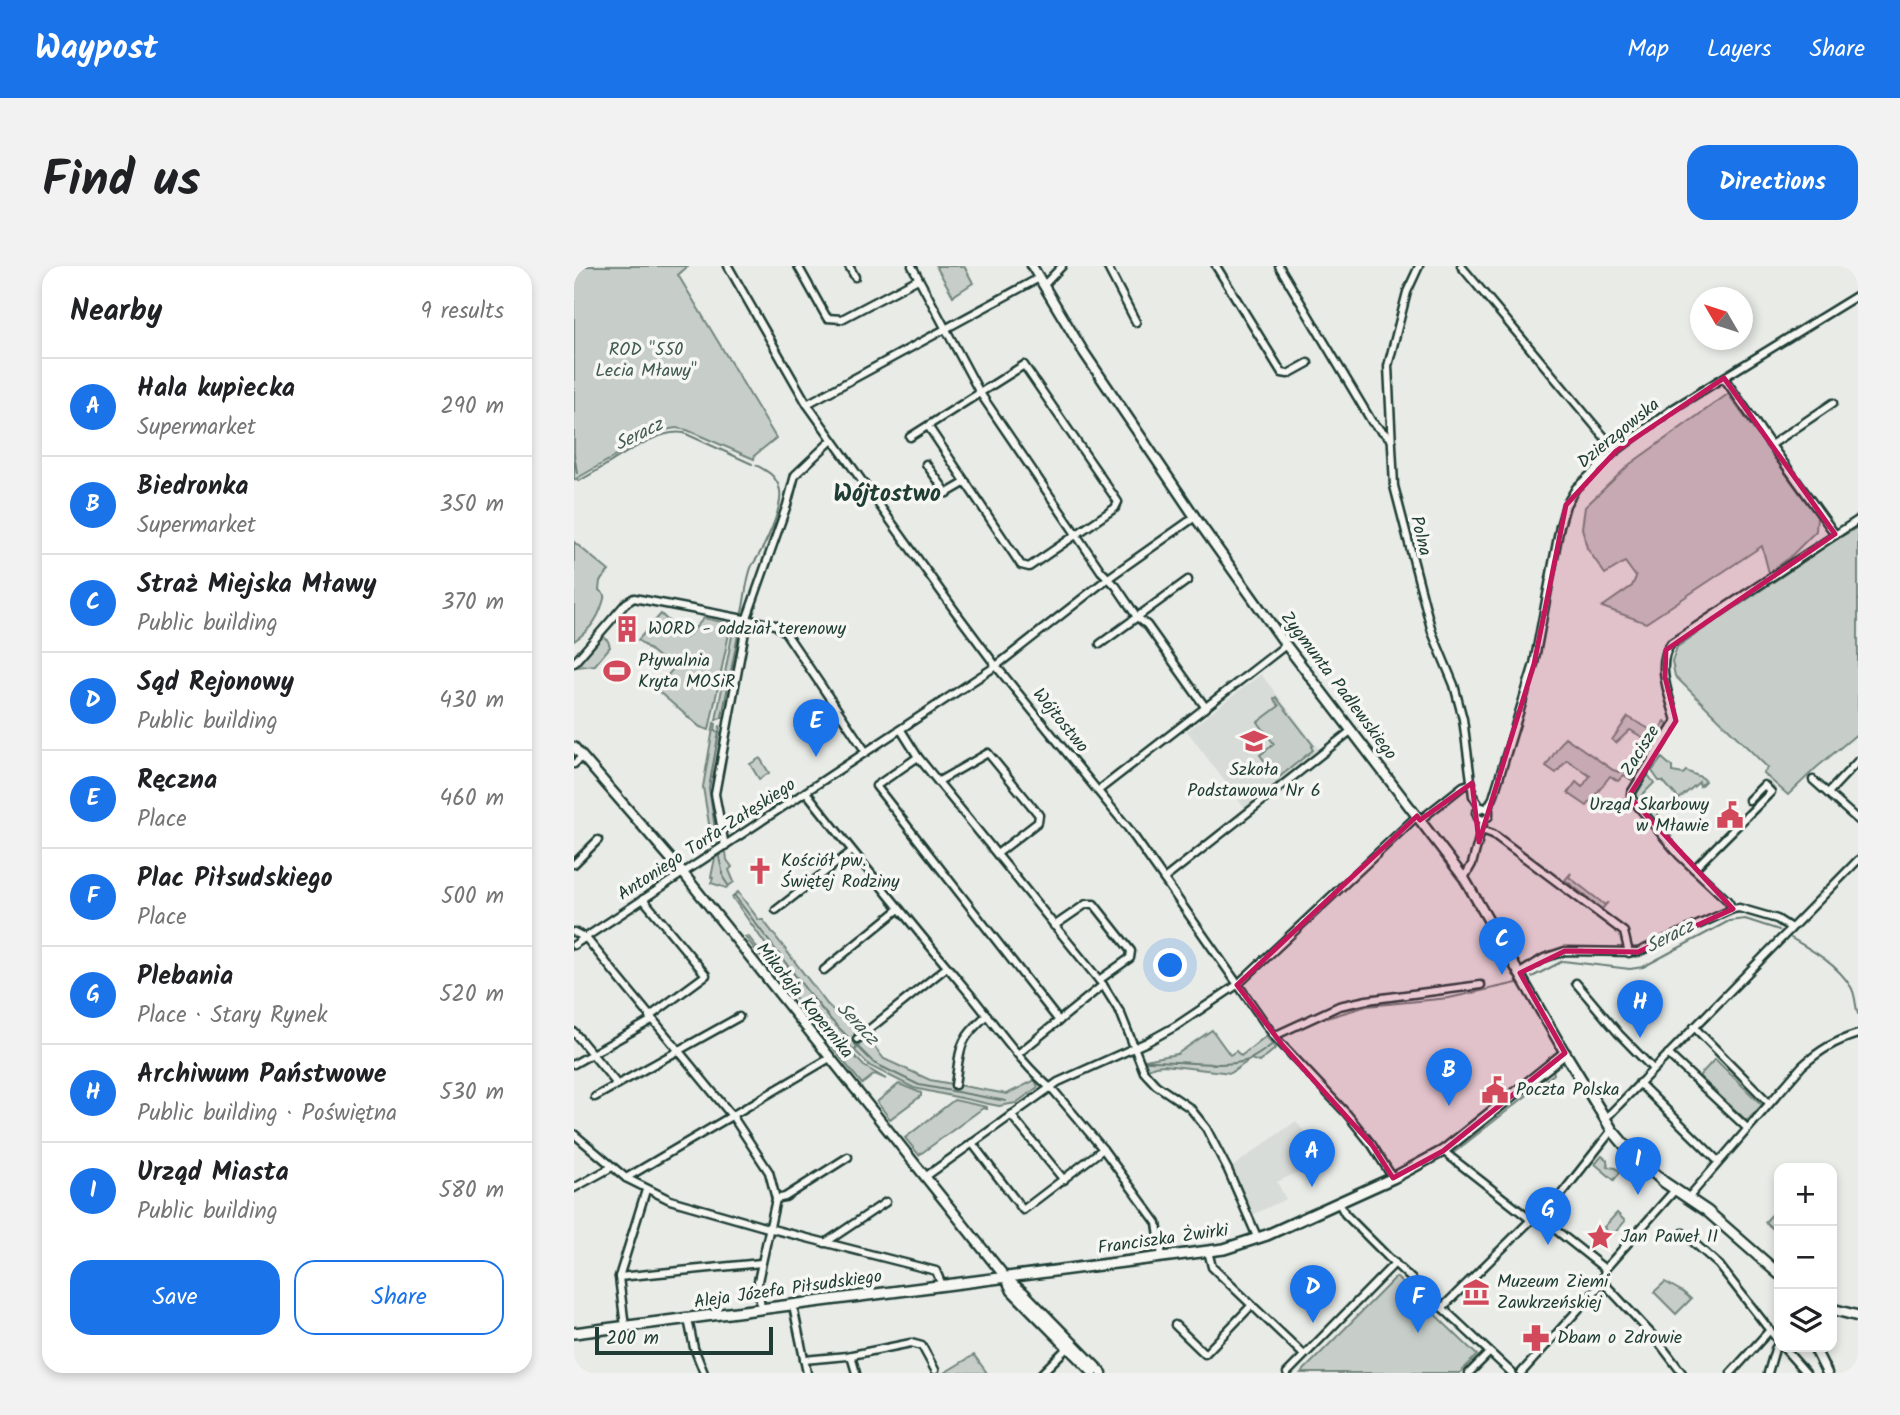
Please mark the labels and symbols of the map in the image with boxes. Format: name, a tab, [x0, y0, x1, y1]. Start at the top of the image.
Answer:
north arrow	[1690, 287, 1753, 350]
park label: ROD "550 Lecia Mławy"	[595, 336, 697, 386]
street label: Dzierzgowska	[1571, 392, 1667, 476]
water label: Seracz	[610, 410, 670, 460]
district label: Wójtostwo	[833, 475, 941, 514]
street label: Polna	[1401, 513, 1439, 559]
street label: Zygmunta Padlewskiego	[1272, 605, 1404, 767]
building icon: WORD - oddział terenowy	[612, 614, 642, 644]
place label: WORD - oddział terenowy	[648, 615, 846, 644]
place label: Pływalnia Kryta MOSiR	[638, 647, 735, 697]
sports icon: Pływalnia Kryta MOSiR	[602, 656, 632, 686]
street label: Wójtostwo	[1025, 682, 1095, 760]
pin: E	[793, 699, 839, 757]
street label: Zacisze	[1614, 720, 1668, 782]
school or university icon: Szkoła Podstawowa Nr 6	[1239, 726, 1269, 756]
place label: Szkoła Podstawowa Nr 6	[1187, 756, 1321, 806]
street label: Antoniego Torfa-Załęskiego	[612, 771, 802, 909]
place label: Urząd Skarbowy w Mławie	[1589, 791, 1710, 841]
public building icon: Urząd Skarbowy w Mławie	[1715, 800, 1745, 830]
place label: Kościół pw. Świętej Rodziny	[781, 847, 900, 897]
church icon: Kościół pw. Świętej Rodziny	[745, 856, 775, 886]
water label: Seracz	[1641, 911, 1701, 962]
pin: C	[1479, 917, 1525, 975]
street label: Mikołaja Kopernika	[748, 937, 860, 1065]
your location	[1153, 948, 1187, 982]
pin: H	[1617, 980, 1663, 1038]
water label: Seracz	[829, 995, 886, 1054]
pin: B	[1426, 1048, 1472, 1106]
public building icon: Poczta Polska	[1480, 1075, 1510, 1105]
place label: Poczta Polska	[1516, 1076, 1619, 1105]
pin: A	[1289, 1129, 1335, 1187]
pin: I	[1615, 1137, 1661, 1195]
pin: G	[1525, 1187, 1571, 1245]
street label: Franciszka Żwirki	[1096, 1216, 1231, 1264]
place icon: Jan Paweł II	[1585, 1222, 1615, 1252]
place label: Jan Paweł II	[1621, 1223, 1718, 1252]
street label: Aleja Józefa Piłsudskiego	[692, 1262, 884, 1318]
pin: D	[1290, 1265, 1336, 1323]
place label: Muzeum Ziemi Zawkrzeńskiej	[1497, 1268, 1609, 1318]
pin: F	[1395, 1275, 1441, 1333]
museum icon: Muzeum Ziemi Zawkrzeńskiej	[1461, 1277, 1491, 1307]
pharmacy icon: Dbam o Zdrowie	[1521, 1323, 1551, 1353]
scale bar	[595, 1324, 774, 1356]
place label: Dbam o Zdrowie	[1557, 1324, 1682, 1353]

